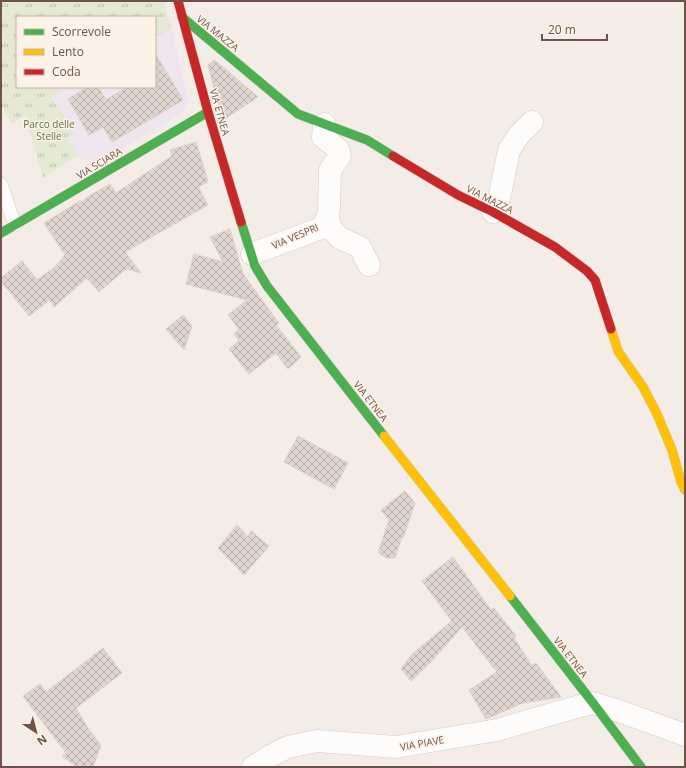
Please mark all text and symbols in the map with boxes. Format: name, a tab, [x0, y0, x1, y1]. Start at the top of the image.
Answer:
street label: VIA MAZZA	[194, 12, 243, 55]
legend	[16, 16, 156, 88]
scale bar	[542, 16, 607, 42]
text: 20 m	[548, 21, 576, 38]
text: Scorrevole	[52, 23, 111, 40]
text: Lento	[52, 43, 84, 60]
text: Coda	[52, 63, 81, 80]
street label: VIA ETNEA	[207, 87, 234, 138]
park label: Parco delle Stelle	[23, 117, 75, 143]
street label: VIA SCIARA	[74, 144, 125, 182]
street label: VIA MAZZA	[464, 181, 516, 217]
street label: VIA VESPRI	[269, 220, 321, 252]
street label: VIA ETNEA	[351, 378, 392, 425]
street label: VIA ETNEA	[551, 634, 592, 681]
north arrow	[16, 712, 56, 752]
text: N	[34, 732, 50, 749]
street label: VIA PIAVE	[399, 732, 445, 754]

